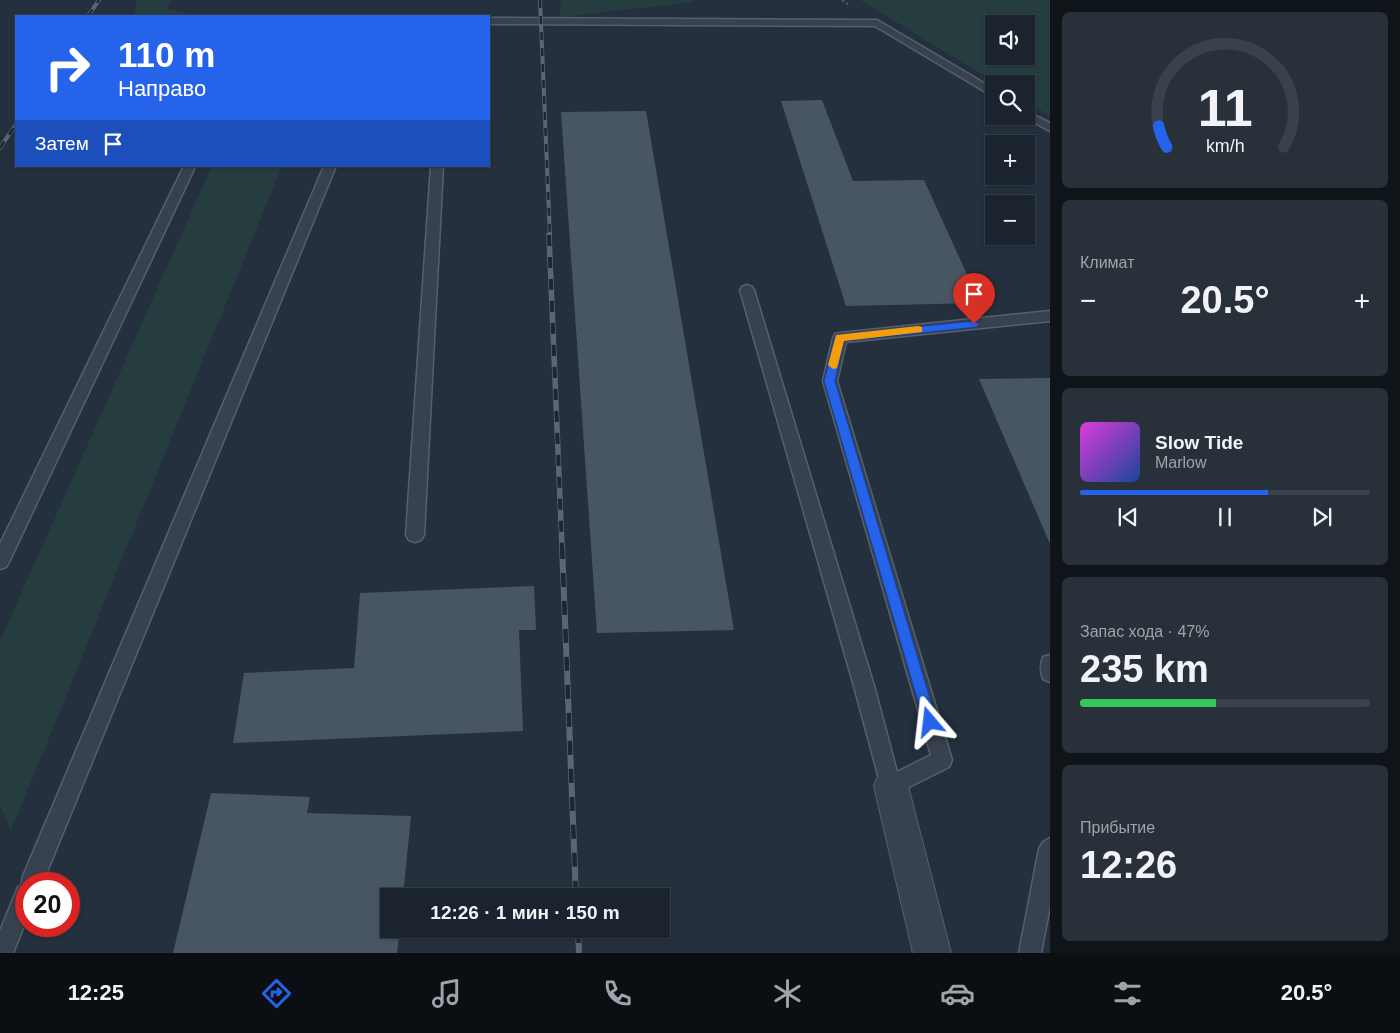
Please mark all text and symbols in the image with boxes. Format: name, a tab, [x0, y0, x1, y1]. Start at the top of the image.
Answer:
map controls	[985, 15, 1035, 245]
button: sound	[985, 15, 1035, 65]
icon: right	[35, 35, 100, 100]
text: 110 m	[118, 35, 215, 74]
button: search	[985, 75, 1035, 125]
text: Направо	[118, 76, 206, 101]
text: 11	[1198, 79, 1252, 137]
icon: arrive	[99, 130, 127, 158]
text: Затем	[35, 133, 89, 154]
button: +	[985, 135, 1035, 185]
text: km/h	[1206, 136, 1244, 156]
button: −	[985, 195, 1035, 245]
text: Климат	[1080, 254, 1134, 271]
pin	[953, 273, 995, 324]
text: 20.5°	[1180, 279, 1270, 321]
icon: arrive	[960, 280, 988, 308]
text: −	[1080, 285, 1096, 316]
text: +	[1354, 285, 1370, 316]
text: Slow Tide	[1155, 432, 1243, 453]
text: Marlow	[1155, 454, 1207, 471]
icon: previous	[1114, 503, 1142, 531]
icon: pause	[1211, 503, 1239, 531]
icon: next	[1308, 503, 1336, 531]
text: Запас хода · 47%	[1080, 623, 1209, 640]
text: 235 km	[1080, 648, 1209, 690]
position arrow	[903, 695, 955, 747]
text: Прибытие	[1080, 819, 1155, 836]
text: 12:26	[1080, 844, 1177, 886]
speed limit sign: 20	[15, 872, 80, 937]
text: 12:26 · 1 мин · 150 m	[430, 902, 620, 923]
icon: directions	[259, 976, 294, 1011]
icon: music	[429, 976, 464, 1011]
icon: phone	[600, 976, 635, 1011]
icon: climate	[770, 976, 805, 1011]
icon: car	[940, 976, 975, 1011]
icon: filters	[1110, 976, 1145, 1011]
text: 12:25	[68, 980, 124, 1005]
text: 20.5°	[1281, 980, 1332, 1005]

